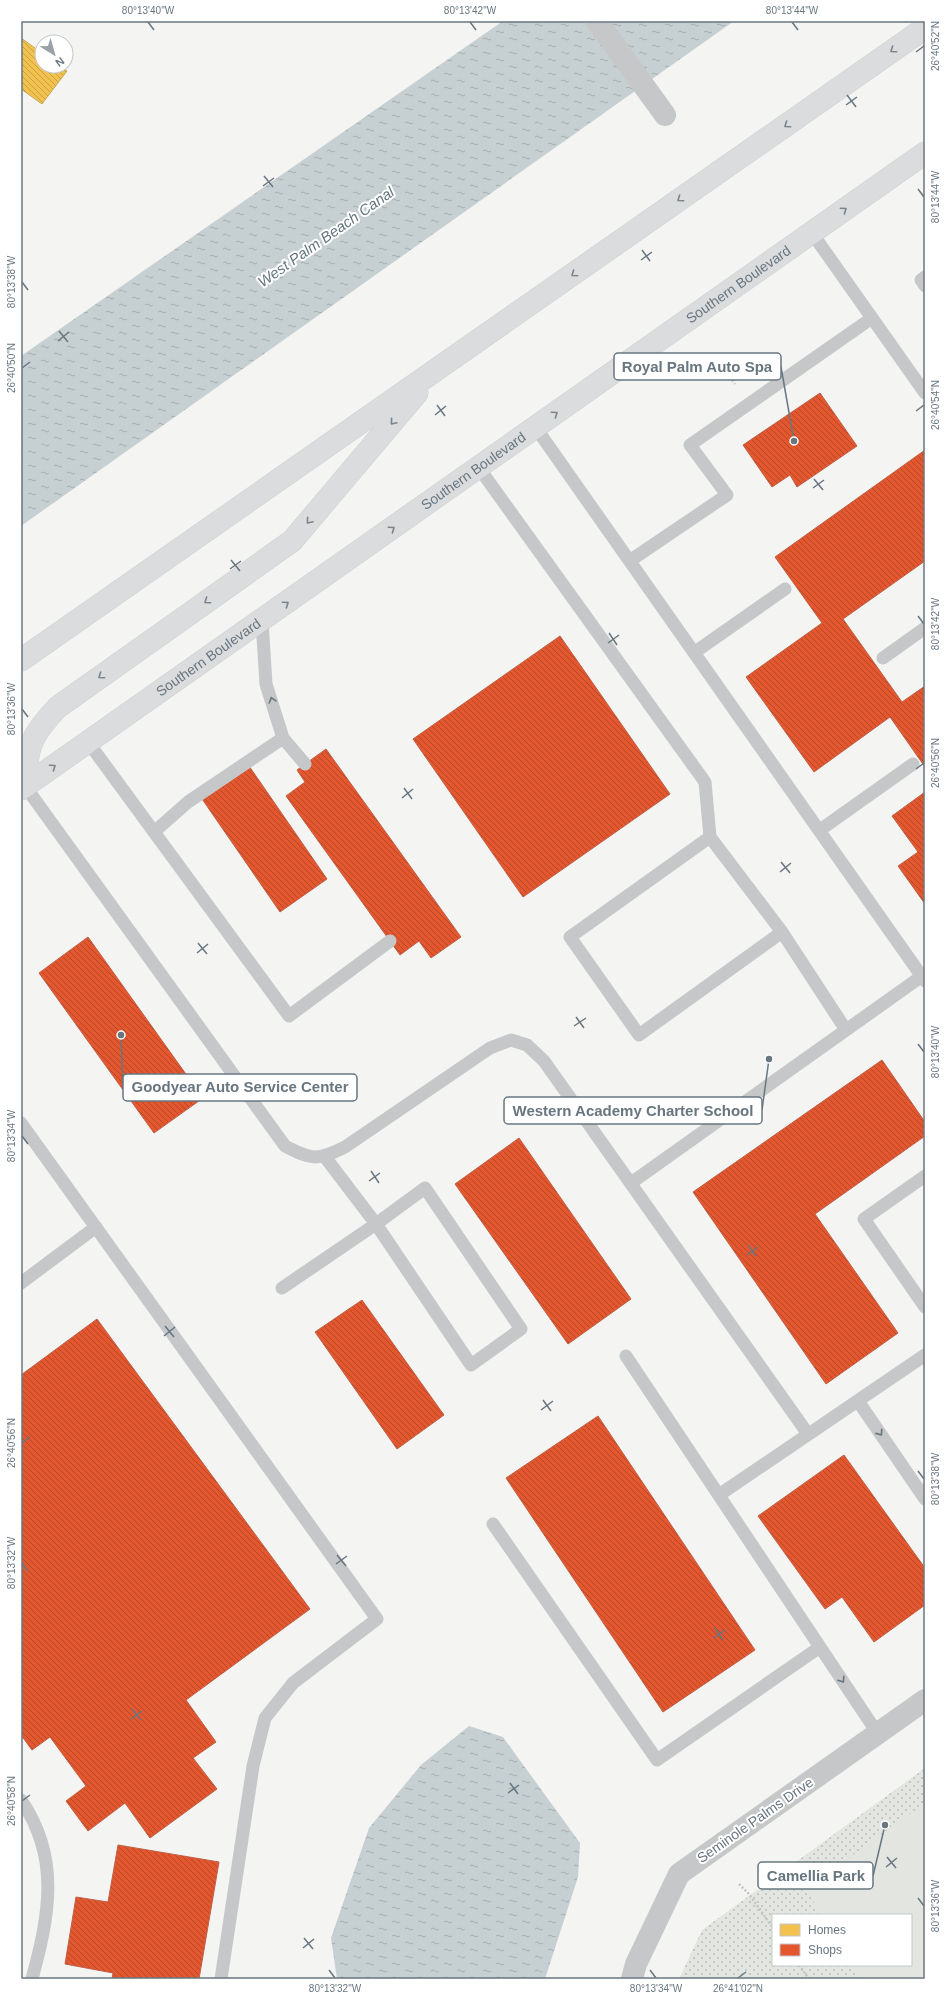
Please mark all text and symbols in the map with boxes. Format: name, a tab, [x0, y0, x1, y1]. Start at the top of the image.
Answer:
text: 80°13'40"W	[122, 5, 175, 16]
text: 80°13'42"W	[444, 5, 497, 16]
text: 80°13'44"W	[766, 5, 819, 16]
text: 26°40'52"N	[930, 21, 941, 71]
north arrow	[34, 34, 74, 74]
one-way arrow	[890, 45, 897, 53]
text: N	[53, 55, 67, 69]
one-way arrow	[784, 120, 791, 127]
text: 80°13'44"W	[930, 170, 941, 223]
water label: West Palm Beach Canal	[254, 183, 398, 290]
one-way arrow	[677, 194, 684, 202]
one-way arrow	[839, 208, 846, 215]
street label: Southern Boulevard	[683, 242, 794, 327]
text: 80°13'38"W	[6, 255, 17, 308]
one-way arrow	[571, 269, 578, 276]
text: 26°40'50"N	[6, 343, 17, 393]
callout: Royal Palm Auto Spa	[614, 353, 781, 380]
text: Royal Palm Auto Spa	[622, 358, 773, 375]
text: 26°40'54"N	[930, 380, 941, 430]
one-way arrow	[551, 412, 558, 419]
one-way arrow	[390, 417, 397, 424]
street label: Southern Boulevard	[418, 429, 529, 513]
one-way arrow	[306, 517, 313, 524]
one-way arrow	[388, 526, 395, 534]
one-way arrow	[205, 596, 212, 603]
text: 80°13'42"W	[930, 597, 941, 650]
one-way arrow	[282, 601, 289, 609]
street label: Southern Boulevard	[153, 615, 264, 699]
one-way arrow	[98, 671, 105, 679]
text: 80°13'36"W	[6, 682, 17, 735]
one-way arrow	[268, 697, 276, 704]
text: 26°40'56"N	[930, 738, 941, 788]
one-way arrow	[49, 764, 56, 772]
text: 80°13'40"W	[930, 1025, 941, 1078]
callout: Goodyear Auto Service Center	[123, 1074, 357, 1101]
text: Goodyear Auto Service Center	[131, 1078, 349, 1095]
callout: Western Academy Charter School	[504, 1097, 762, 1124]
text: Western Academy Charter School	[513, 1102, 753, 1119]
text: 80°13'34"W	[6, 1109, 17, 1162]
text: 26°40'56"N	[6, 1418, 17, 1468]
one-way arrow	[875, 1429, 883, 1436]
text: 80°13'38"W	[930, 1452, 941, 1505]
text: 80°13'32"W	[6, 1536, 17, 1589]
one-way arrow	[837, 1676, 845, 1683]
street label: Seminole Palms Drive	[694, 1774, 816, 1866]
text: 26°40'58"N	[6, 1776, 17, 1826]
callout: Camellia Park	[758, 1862, 873, 1889]
text: Camellia Park	[767, 1867, 866, 1884]
text: 80°13'36"W	[930, 1879, 941, 1932]
legend	[772, 1914, 912, 1966]
text: Homes	[808, 1923, 846, 1937]
text: Shops	[808, 1943, 842, 1957]
text: 80°13'32"W	[309, 1983, 362, 1994]
text: 80°13'34"W	[630, 1983, 683, 1994]
text: 26°41'02"N	[713, 1983, 763, 1994]

